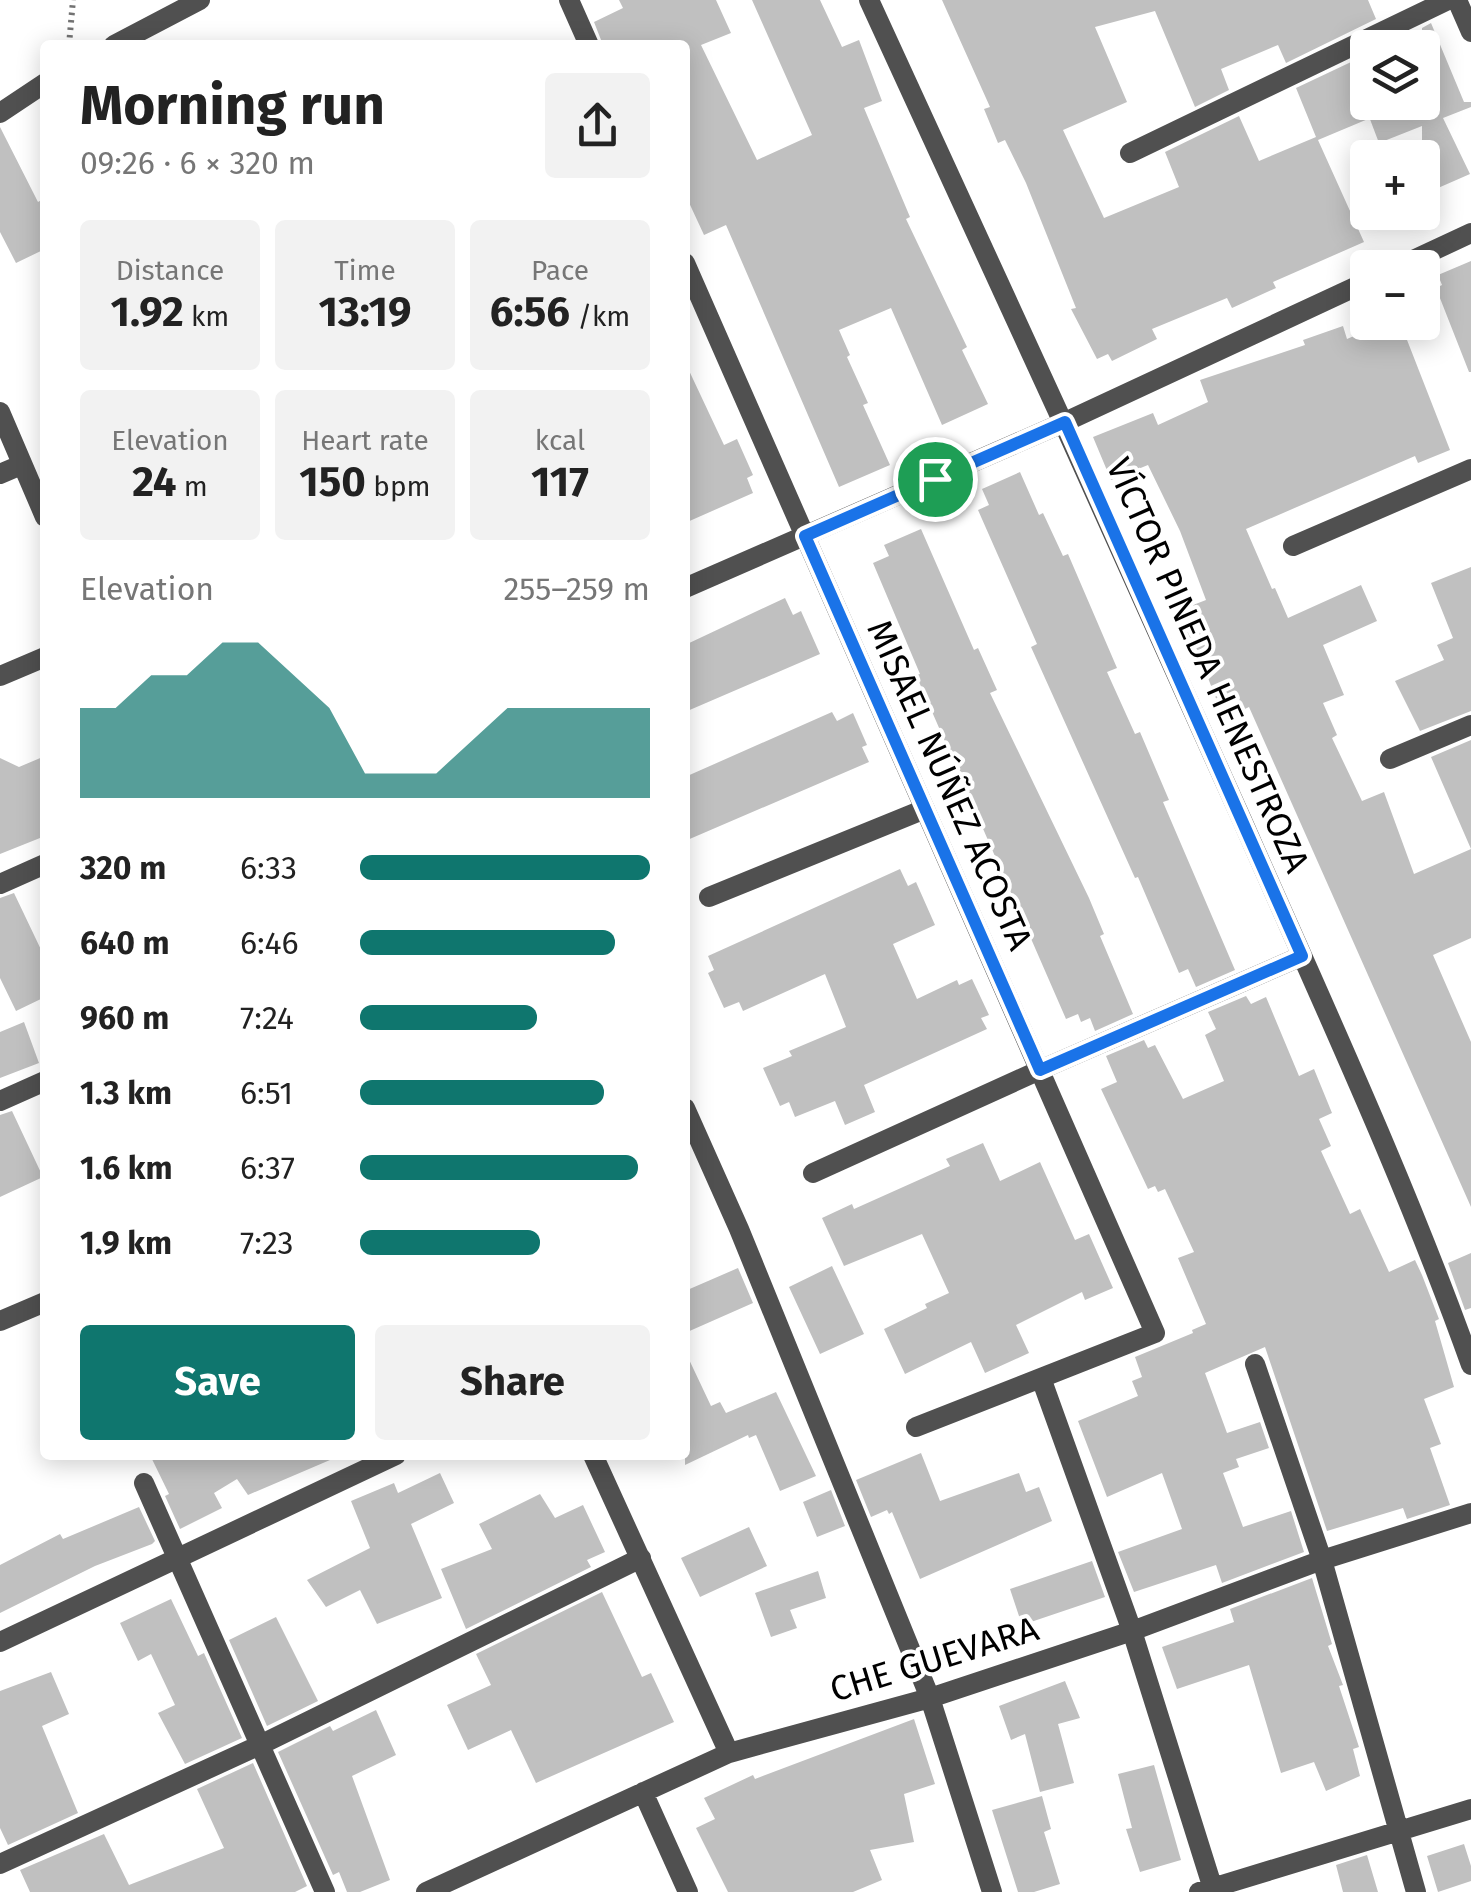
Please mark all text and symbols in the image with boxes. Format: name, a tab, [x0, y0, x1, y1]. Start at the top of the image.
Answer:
map controls	[1350, 30, 1440, 340]
button: layers	[1350, 30, 1440, 120]
text: Morning run	[80, 73, 385, 139]
button: share	[545, 73, 650, 178]
button: +	[1350, 140, 1440, 230]
text: 09:26 · 6 × 320 m	[80, 144, 315, 182]
button: −	[1350, 250, 1440, 340]
text: Distance	[116, 254, 224, 287]
text: Time	[334, 254, 396, 287]
text: Pace	[531, 254, 589, 287]
text: 1.92	[111, 287, 184, 337]
text: 13:19	[319, 287, 412, 337]
text: 6:56	[490, 287, 570, 337]
text: km	[184, 300, 229, 333]
text: /km	[570, 300, 630, 333]
text: Elevation	[111, 424, 229, 457]
text: Heart rate	[301, 424, 429, 457]
text: kcal	[535, 424, 585, 457]
pin	[893, 437, 978, 522]
street label: VÍCTOR PINEDA HENESTROZA	[1097, 451, 1319, 879]
icon: arrive	[908, 452, 963, 507]
text: 24	[132, 457, 176, 507]
text: 150	[299, 457, 366, 507]
text: 117	[531, 457, 589, 507]
text: m	[176, 470, 208, 503]
text: bpm	[366, 470, 431, 503]
text: Elevation	[80, 570, 214, 608]
text: 255–259 m	[503, 570, 650, 608]
street label: MISAEL NÚÑEZ ACOSTA	[858, 614, 1042, 956]
text: 320 m	[80, 849, 166, 887]
text: 6:33	[240, 849, 297, 887]
text: 640 m	[80, 924, 169, 962]
text: 6:46	[240, 924, 299, 962]
text: 960 m	[80, 999, 169, 1037]
text: 7:24	[240, 999, 294, 1037]
text: 1.3 km	[80, 1074, 172, 1112]
text: 6:51	[240, 1074, 293, 1112]
text: 1.6 km	[80, 1149, 173, 1187]
text: 6:37	[240, 1149, 295, 1187]
text: 1.9 km	[80, 1224, 172, 1262]
text: 7:23	[240, 1224, 294, 1262]
button: Save	[80, 1325, 355, 1440]
button: Share	[375, 1325, 650, 1440]
street label: CHE GUEVARA	[825, 1607, 1043, 1711]

